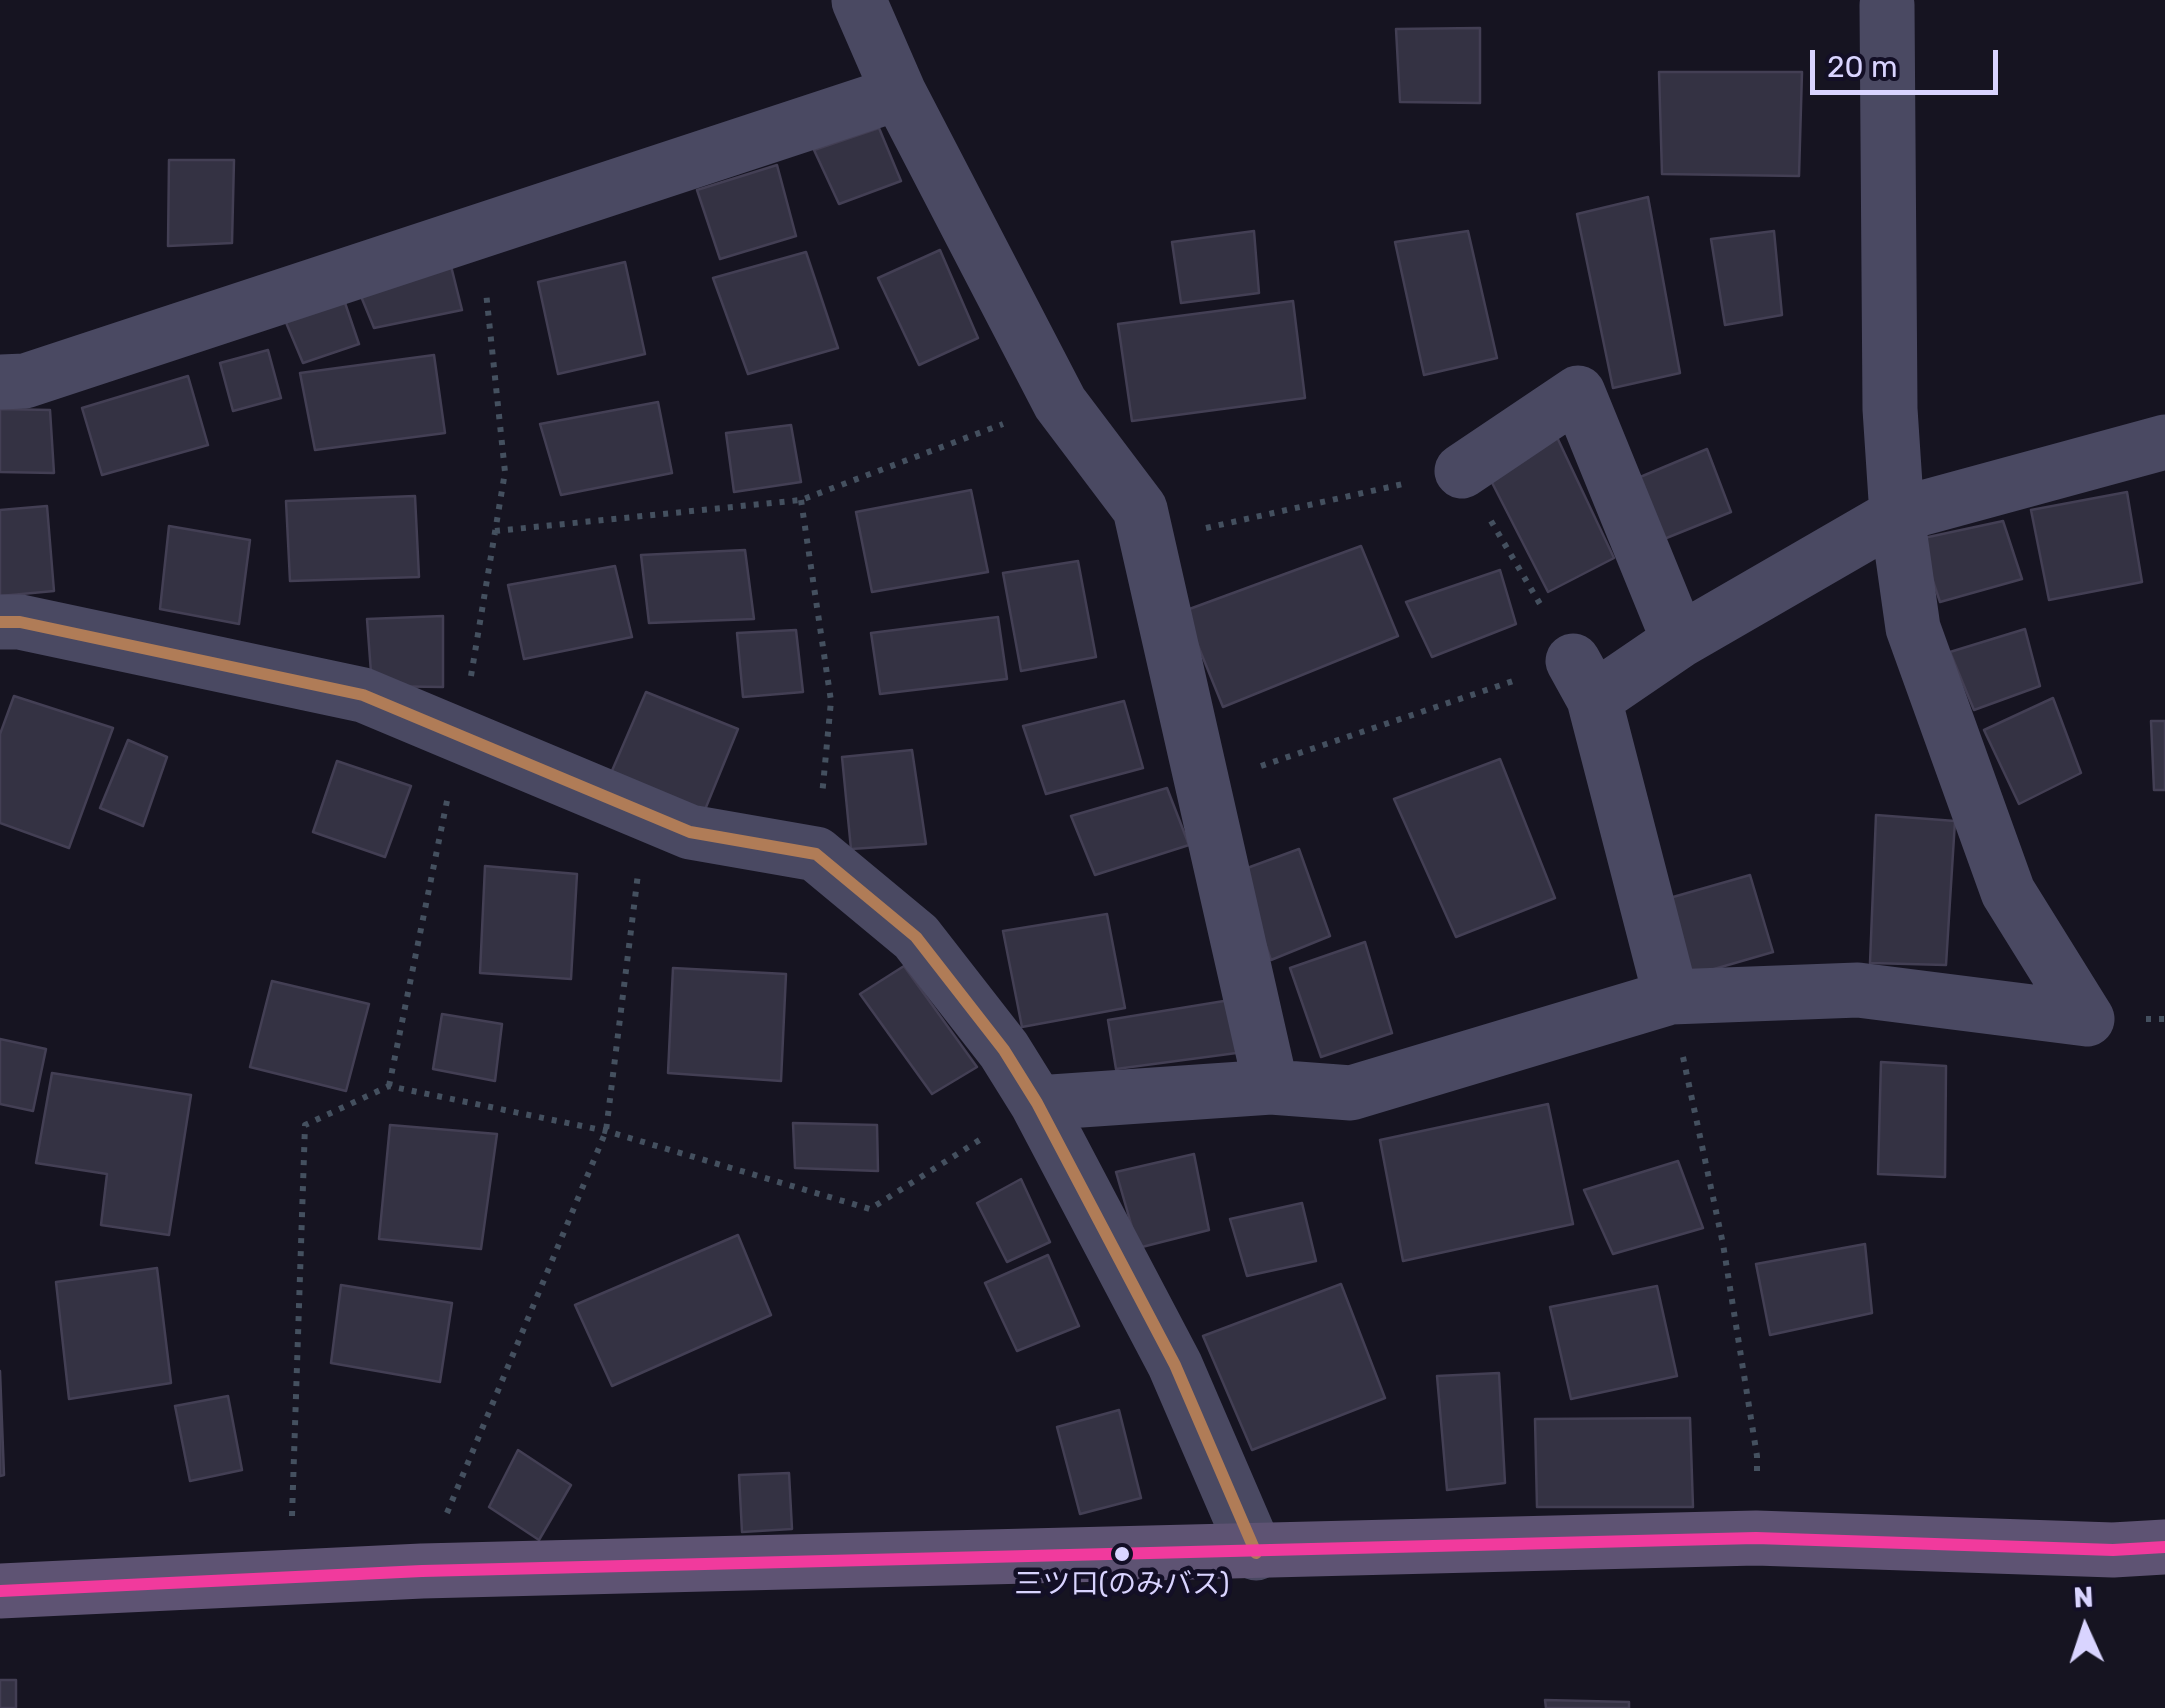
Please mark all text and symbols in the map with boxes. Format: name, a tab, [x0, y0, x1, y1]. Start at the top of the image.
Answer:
scale bar	[1815, 30, 2002, 92]
text: 20 m	[1827, 49, 1898, 85]
marker: 三ツ口(のみバス)	[1112, 1544, 1132, 1564]
place label: 三ツ口(のみバス)	[1015, 1568, 1229, 1602]
north arrow	[2035, 1578, 2135, 1678]
text: N	[2072, 1581, 2094, 1615]

